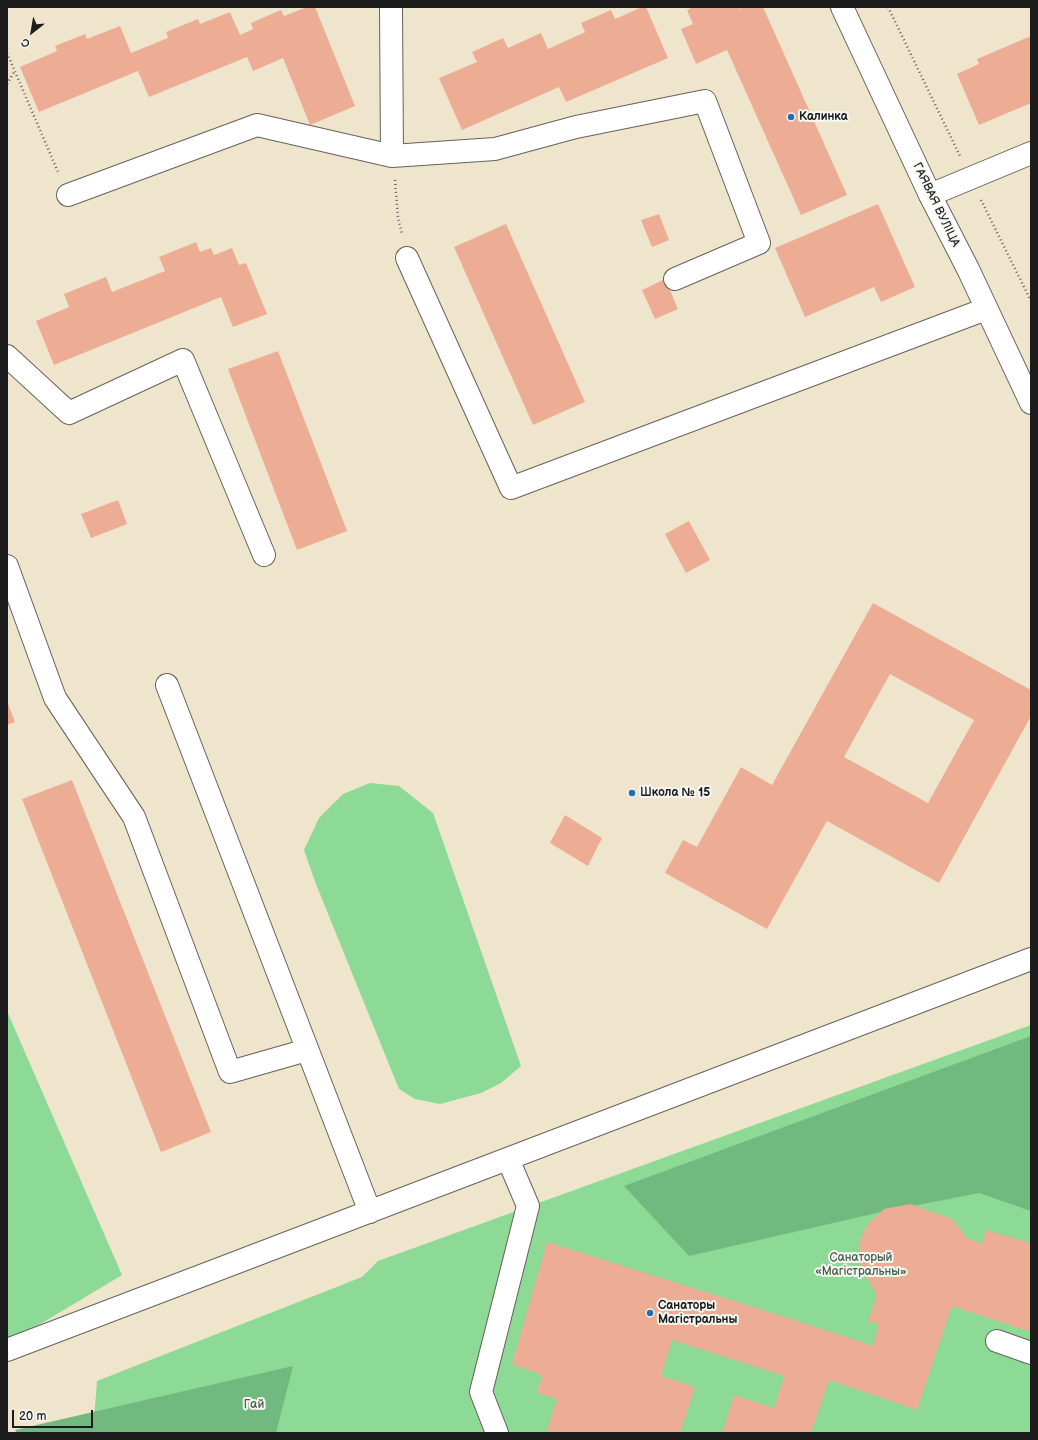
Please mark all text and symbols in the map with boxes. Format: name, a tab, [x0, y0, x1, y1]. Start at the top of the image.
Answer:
north arrow	[12, 12, 52, 52]
text: С	[19, 35, 32, 50]
place label: Калинка	[799, 110, 848, 124]
marker: Калинка	[786, 112, 796, 122]
street label: ГАЯВАЯ ВУЛІЦА	[909, 161, 963, 249]
place label: Школа № 15	[640, 786, 710, 800]
marker: Школа № 15	[627, 788, 637, 798]
park label: Санаторый «Магістральны»	[815, 1251, 907, 1279]
place label: Санаторы Магістральны	[658, 1299, 737, 1327]
marker: Санаторы Магістральны	[645, 1308, 655, 1318]
park label: Гай	[244, 1398, 264, 1412]
scale bar	[14, 1402, 95, 1428]
text: 20 m	[19, 1409, 46, 1424]

